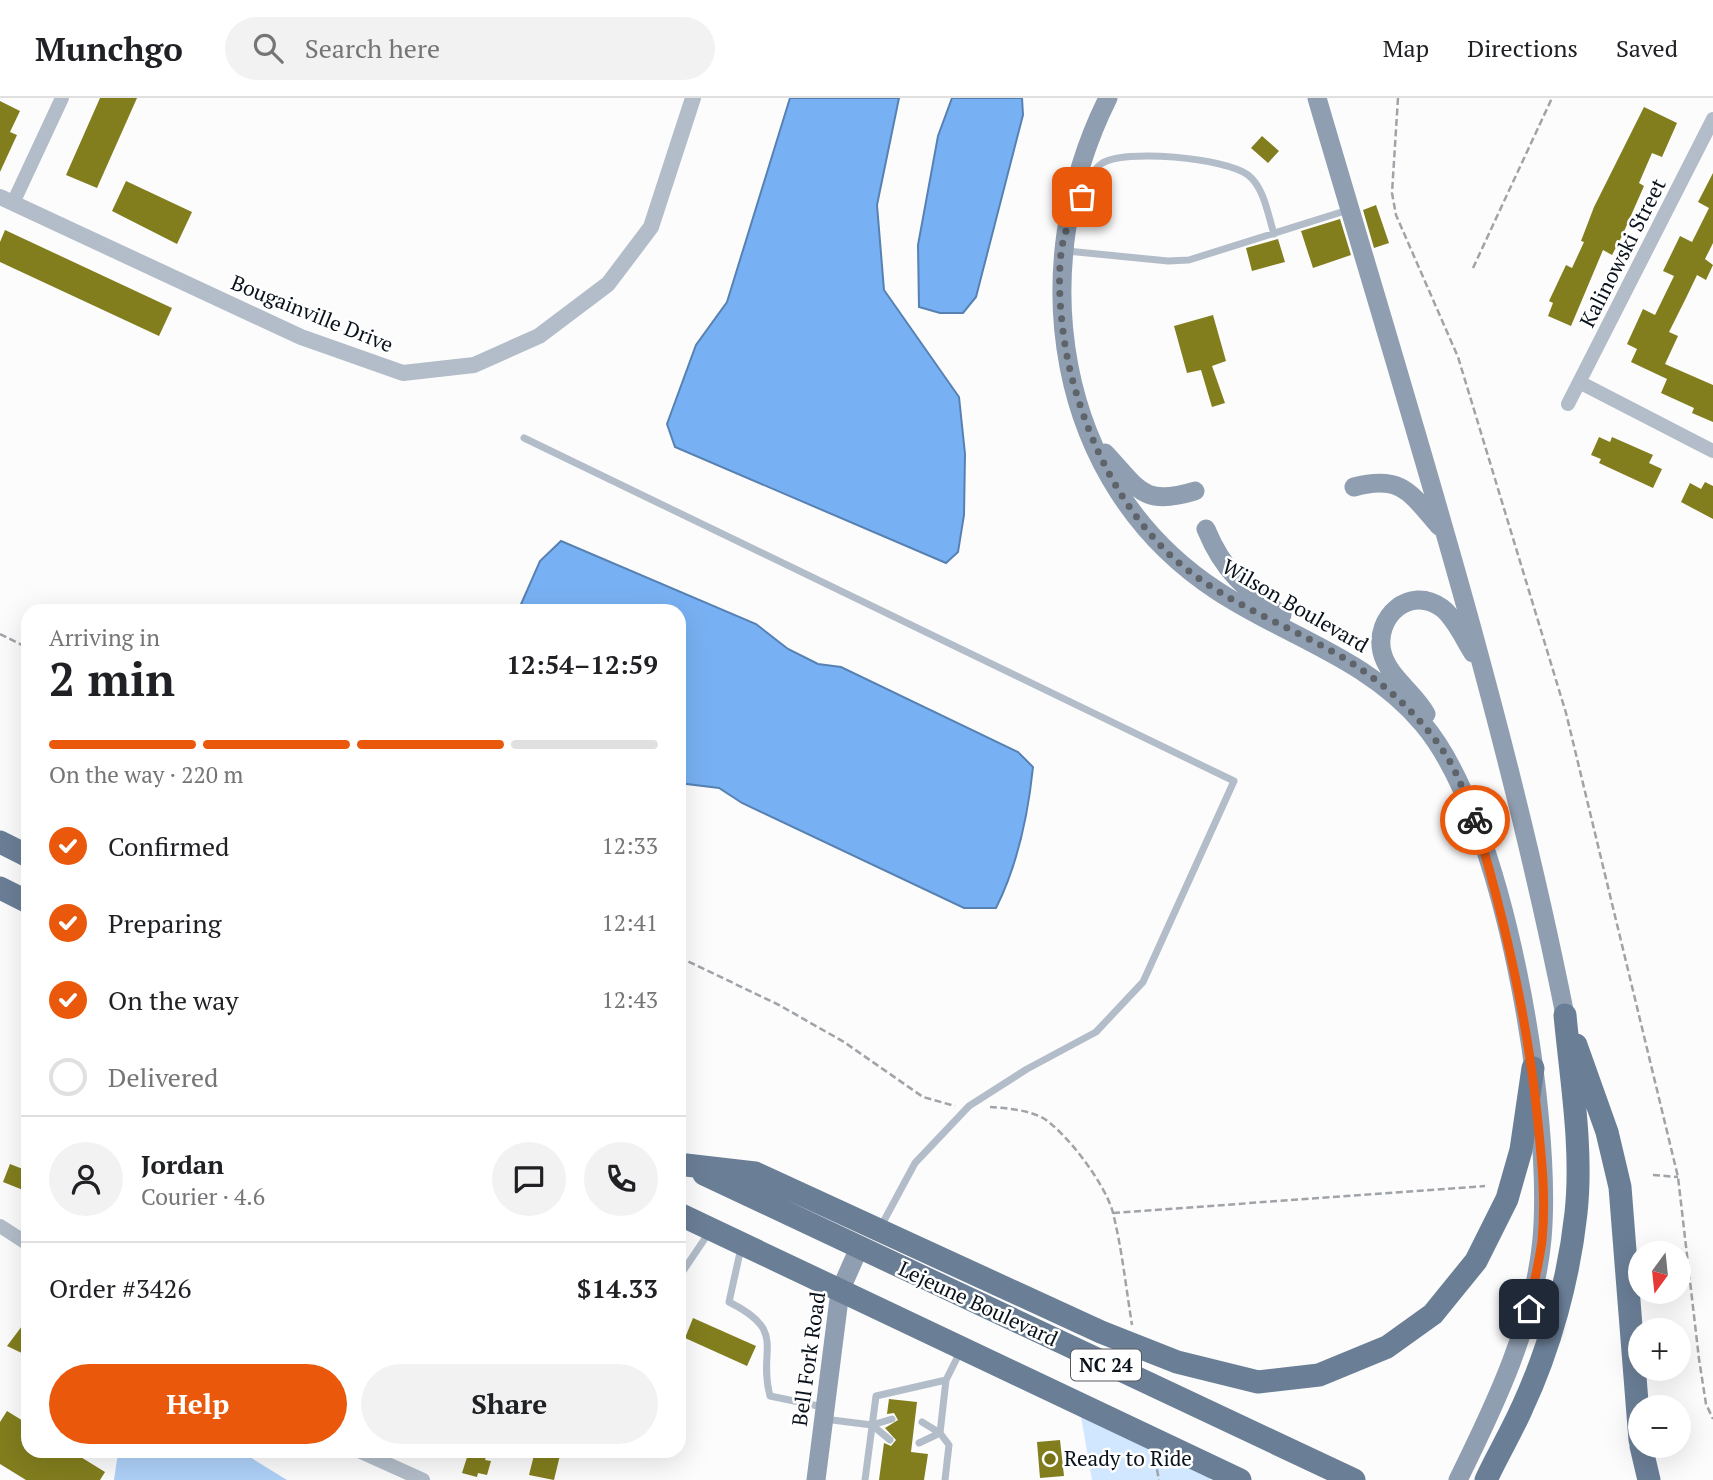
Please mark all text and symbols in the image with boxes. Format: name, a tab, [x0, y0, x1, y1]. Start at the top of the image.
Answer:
search box	[225, 17, 715, 80]
text: Munchgo	[35, 27, 183, 70]
icon: search	[249, 29, 287, 67]
text: Search here	[305, 31, 440, 65]
text: Map	[1383, 32, 1429, 64]
text: Directions	[1467, 32, 1578, 64]
text: Saved	[1616, 32, 1678, 64]
pin	[1052, 167, 1112, 227]
street label: Kalinowski Street	[1573, 173, 1672, 332]
icon: bag	[1063, 178, 1101, 216]
street label: Bougainville Drive	[227, 268, 398, 358]
street label: Wilson Boulevard	[1217, 552, 1374, 659]
text: Arriving in	[49, 622, 160, 653]
text: 12:54–12:59	[506, 647, 658, 681]
text: 2 min	[49, 648, 175, 709]
text: On the way · 220 m	[49, 759, 243, 790]
courier	[1440, 785, 1510, 855]
icon: bike	[1456, 801, 1494, 839]
icon: check	[49, 827, 87, 865]
text: Confirmed	[108, 829, 229, 863]
text: 12:33	[601, 830, 658, 861]
icon: check	[49, 904, 87, 942]
text: Preparing	[108, 906, 221, 940]
text: 12:41	[601, 907, 658, 938]
icon: check	[49, 981, 87, 1019]
text: On the way	[108, 983, 239, 1017]
text: 12:43	[601, 984, 658, 1015]
text: Delivered	[108, 1060, 218, 1094]
button: person	[49, 1142, 123, 1216]
button: chat	[492, 1142, 566, 1216]
button: phone	[584, 1142, 658, 1216]
text: Jordan	[141, 1147, 224, 1181]
text: Courier · 4.6	[141, 1181, 265, 1212]
north arrow	[1628, 1241, 1690, 1304]
map controls	[1628, 1241, 1691, 1458]
street label: Lejeune Boulevard	[894, 1254, 1063, 1352]
text: Order #3426	[49, 1271, 191, 1305]
text: $14.33	[577, 1271, 658, 1305]
pin	[1499, 1279, 1559, 1339]
street label: Bell Fork Road	[785, 1290, 831, 1428]
icon: home	[1510, 1290, 1548, 1328]
button: +	[1628, 1318, 1691, 1381]
road number: NC 24	[1071, 1350, 1141, 1380]
button: Help	[49, 1364, 347, 1444]
button: Share	[361, 1364, 658, 1444]
button: −	[1628, 1395, 1691, 1458]
place label: Ready to Ride	[1064, 1444, 1192, 1472]
marker: Ready to Ride	[1042, 1451, 1058, 1467]

